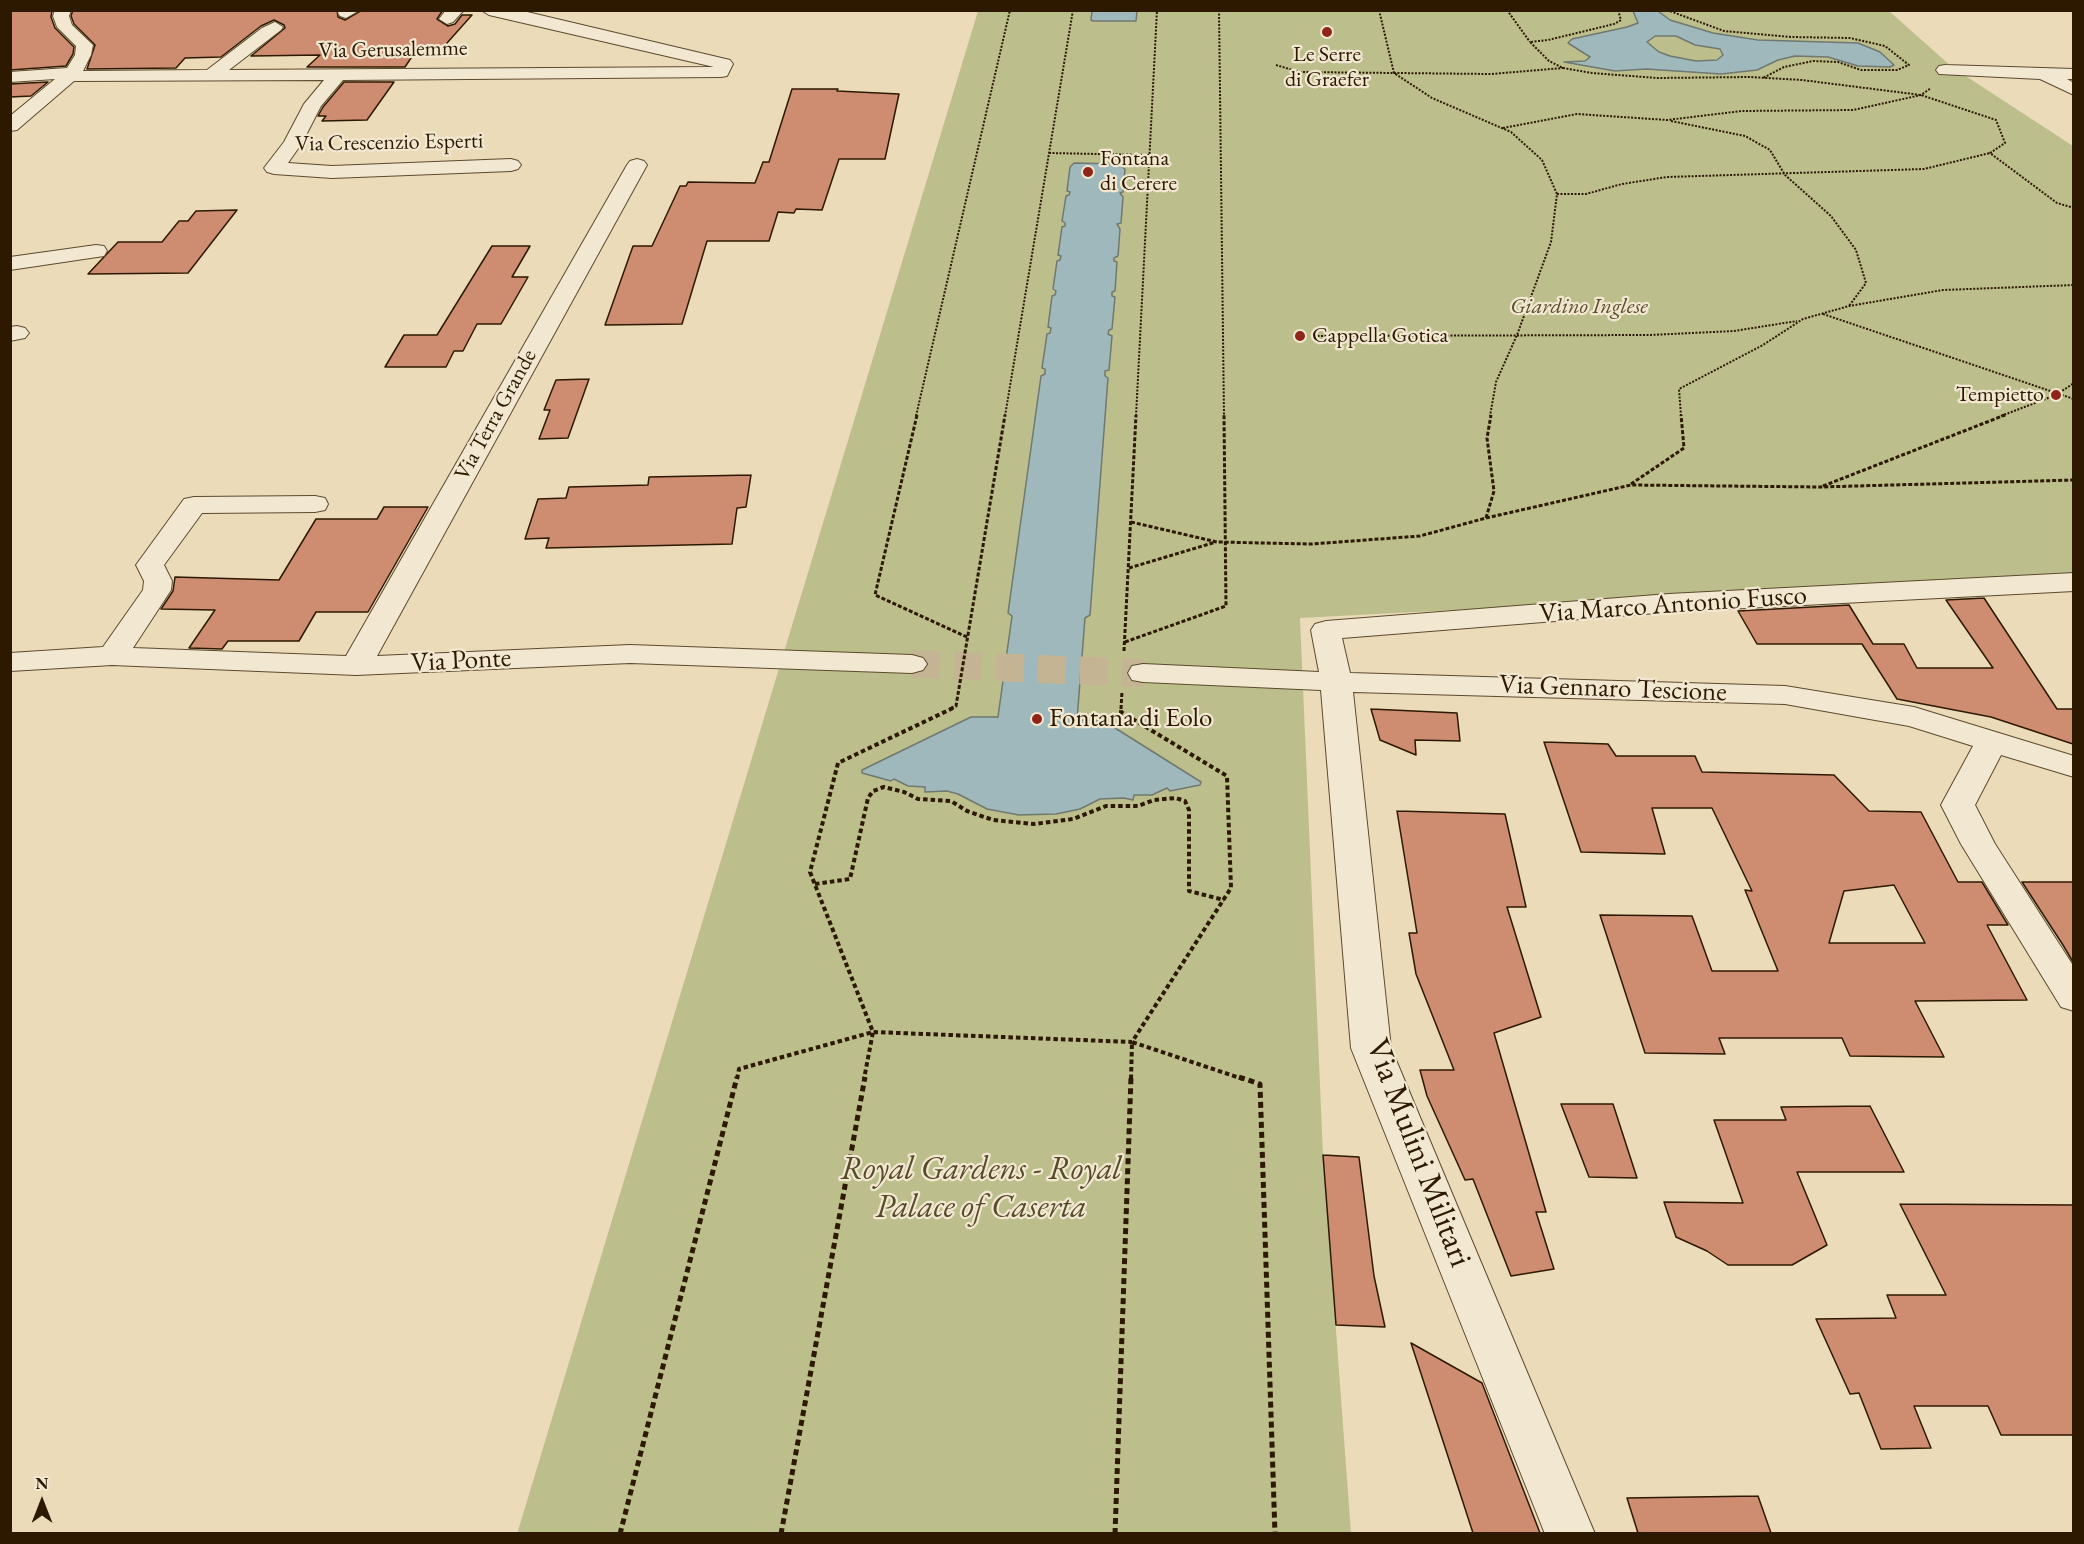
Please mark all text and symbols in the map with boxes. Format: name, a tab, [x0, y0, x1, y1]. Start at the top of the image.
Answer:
marker: Le Serre di Graefer	[1320, 25, 1334, 39]
street label: Via Gerusalemme	[318, 36, 468, 64]
place label: Le Serre di Graefer	[1285, 42, 1369, 94]
street label: Via Crescenzio Esperti	[295, 128, 483, 158]
place label: Fontana di Cerere	[1100, 146, 1177, 198]
marker: Fontana di Cerere	[1081, 165, 1095, 179]
park label: Giardino Inglese	[1510, 294, 1648, 320]
place label: Cappella Gotica	[1312, 323, 1448, 349]
marker: Cappella Gotica	[1293, 329, 1307, 343]
street label: Via Terra Grande	[449, 345, 543, 485]
place label: Tempietto	[1956, 382, 2044, 408]
marker: Tempietto	[2049, 388, 2063, 402]
street label: Via Marco Antonio Fusco	[1538, 579, 1808, 631]
street label: Via Ponte	[410, 642, 512, 680]
street label: Via Gennaro Tescione	[1499, 669, 1727, 709]
place label: Fontana di Eolo	[1049, 703, 1212, 735]
marker: Fontana di Eolo	[1030, 712, 1044, 726]
street label: Via Mulini Militari	[1356, 1033, 1480, 1273]
park label: Royal Gardens - Royal Palace of Caserta	[840, 1150, 1122, 1228]
north arrow	[12, 1472, 72, 1532]
text: N	[36, 1473, 48, 1494]

